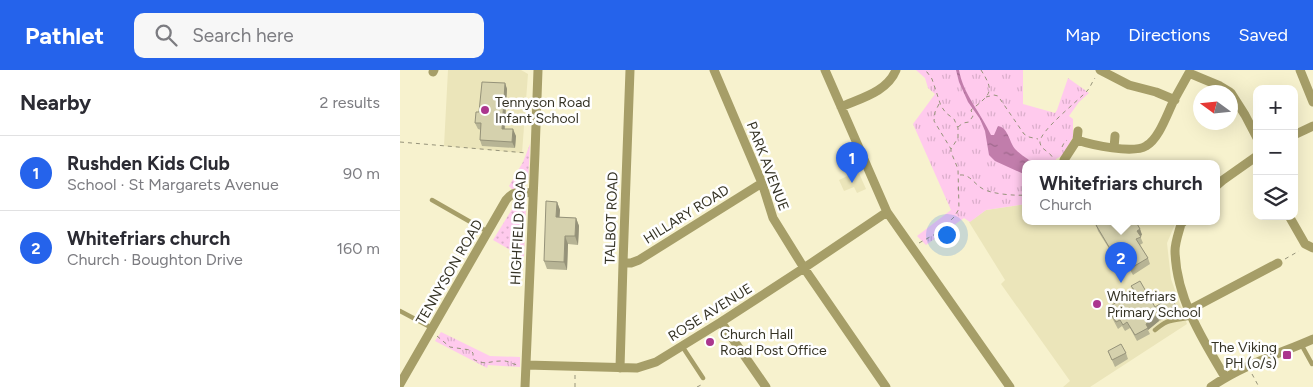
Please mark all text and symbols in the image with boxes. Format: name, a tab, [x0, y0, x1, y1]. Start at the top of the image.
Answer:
search box	[134, 13, 484, 58]
text: Pathlet	[25, 21, 104, 50]
icon: search	[152, 21, 180, 49]
text: Search here	[192, 24, 294, 47]
text: Map	[1065, 24, 1100, 46]
text: Directions	[1128, 24, 1210, 46]
text: Saved	[1238, 24, 1288, 46]
north arrow	[1193, 85, 1238, 130]
map controls	[1253, 85, 1298, 220]
button: +	[1253, 85, 1298, 130]
text: Nearby	[20, 90, 91, 115]
text: 2 results	[320, 93, 380, 112]
place label: Tennyson Road Infant School	[495, 94, 591, 127]
marker: Tennyson Road Infant School	[479, 104, 491, 116]
street label: PARK AVENUE	[743, 119, 792, 213]
button: −	[1253, 130, 1298, 175]
pin: 1	[836, 142, 868, 183]
text: Rushden Kids Club	[67, 152, 230, 175]
popup	[1022, 160, 1220, 225]
text: 1	[33, 164, 39, 183]
text: 90 m	[343, 164, 380, 183]
street label: HIGHFIELD ROAD	[507, 171, 530, 286]
street label: TALBOT ROAD	[601, 171, 622, 265]
text: Whitefriars church	[1039, 172, 1203, 195]
text: School · St Margarets Avenue	[67, 175, 279, 194]
button: layers	[1253, 175, 1298, 220]
street label: HILLARY ROAD	[640, 181, 732, 248]
text: Church	[1039, 195, 1092, 214]
street label: TENNYSON ROAD	[412, 217, 486, 328]
your location	[934, 222, 960, 248]
text: Whitefriars church	[67, 227, 230, 250]
text: 2	[31, 239, 41, 258]
text: 160 m	[337, 239, 380, 258]
pin: 2	[1105, 242, 1137, 283]
text: Church · Boughton Drive	[67, 250, 243, 269]
street label: ROSE AVENUE	[665, 280, 755, 345]
place label: Whitefriars Primary School	[1107, 288, 1201, 321]
marker: Whitefriars Primary School	[1091, 298, 1103, 310]
place label: Church Hall Road Post Office	[720, 326, 827, 359]
marker: Church Hall Road Post Office	[704, 336, 716, 348]
place label: The Viking PH (o/s)	[1211, 339, 1277, 372]
marker: The Viking PH (o/s)	[1281, 349, 1293, 361]

